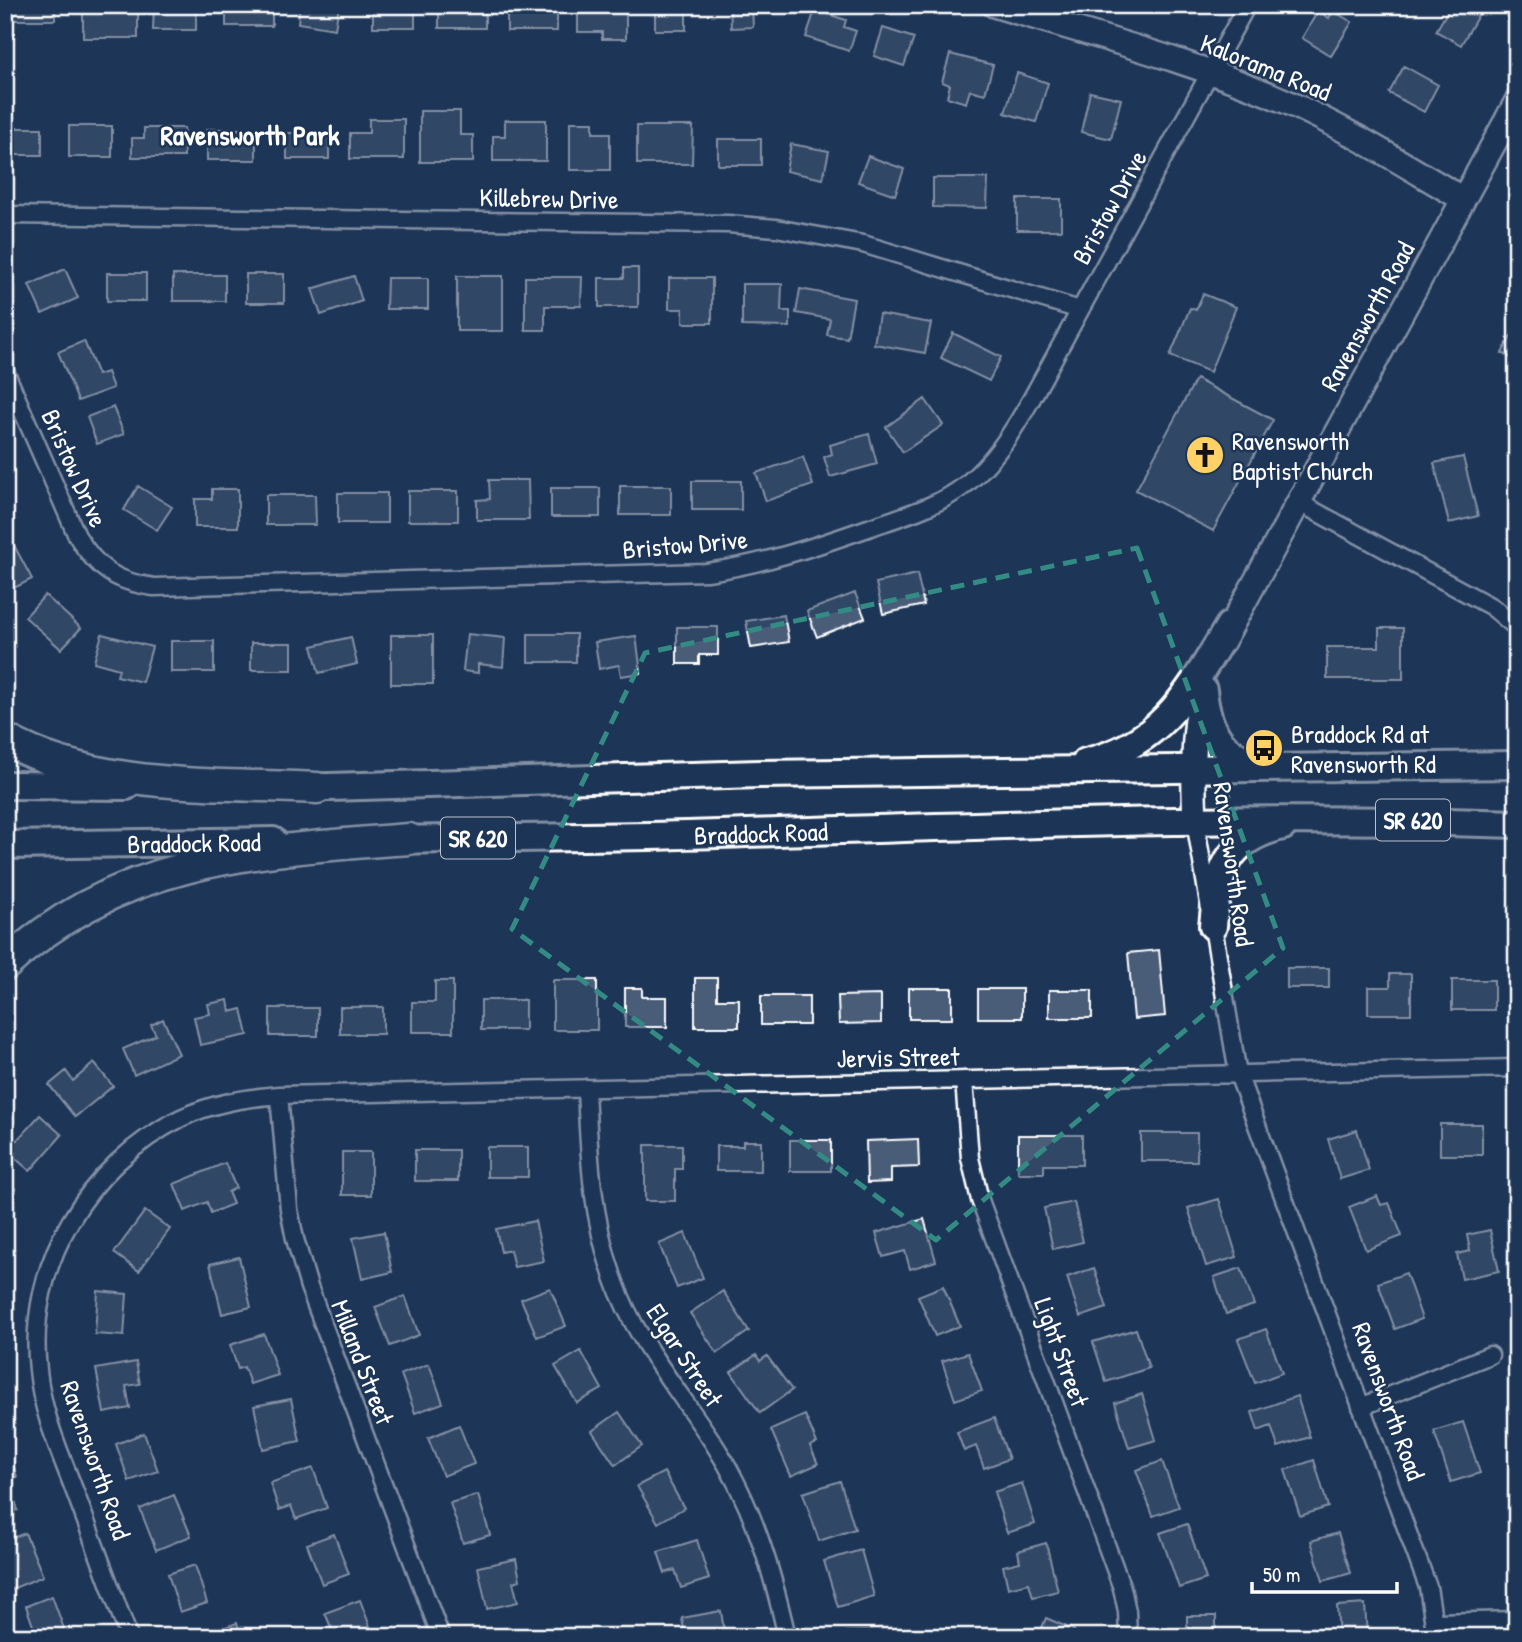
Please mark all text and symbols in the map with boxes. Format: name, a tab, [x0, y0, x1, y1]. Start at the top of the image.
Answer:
street label: Kalorama Road	[1196, 25, 1336, 109]
district label: Ravensworth Park	[160, 116, 340, 154]
street label: Bristow Drive	[1063, 144, 1155, 270]
street label: Killebrew Drive	[479, 179, 619, 217]
street label: Ravensworth Road	[1312, 235, 1422, 397]
street label: Bristow Drive	[34, 404, 116, 532]
place label: Ravensworth Baptist Church	[1232, 423, 1373, 488]
church icon: Ravensworth Baptist Church	[1184, 434, 1226, 476]
street label: Bristow Drive	[621, 521, 749, 567]
place label: Braddock Rd at Ravensworth Rd	[1291, 716, 1436, 781]
bus stop icon: Braddock Rd at Ravensworth Rd	[1243, 727, 1285, 769]
street label: Ravensworth Road	[1205, 780, 1263, 948]
road number: SR 620	[1376, 800, 1450, 840]
street label: Braddock Road	[694, 813, 828, 852]
road number: SR 620	[441, 818, 515, 858]
street label: Braddock Road	[127, 824, 261, 861]
street label: Jervis Street	[836, 1038, 961, 1076]
street label: Light Street	[1026, 1293, 1098, 1412]
street label: Milland Street	[323, 1295, 403, 1430]
street label: Elgar Street	[639, 1297, 732, 1414]
street label: Ravensworth Road	[1344, 1317, 1434, 1485]
street label: Ravensworth Road	[53, 1376, 139, 1544]
scale bar	[1252, 1551, 1398, 1595]
text: 50 m	[1263, 1560, 1300, 1589]

